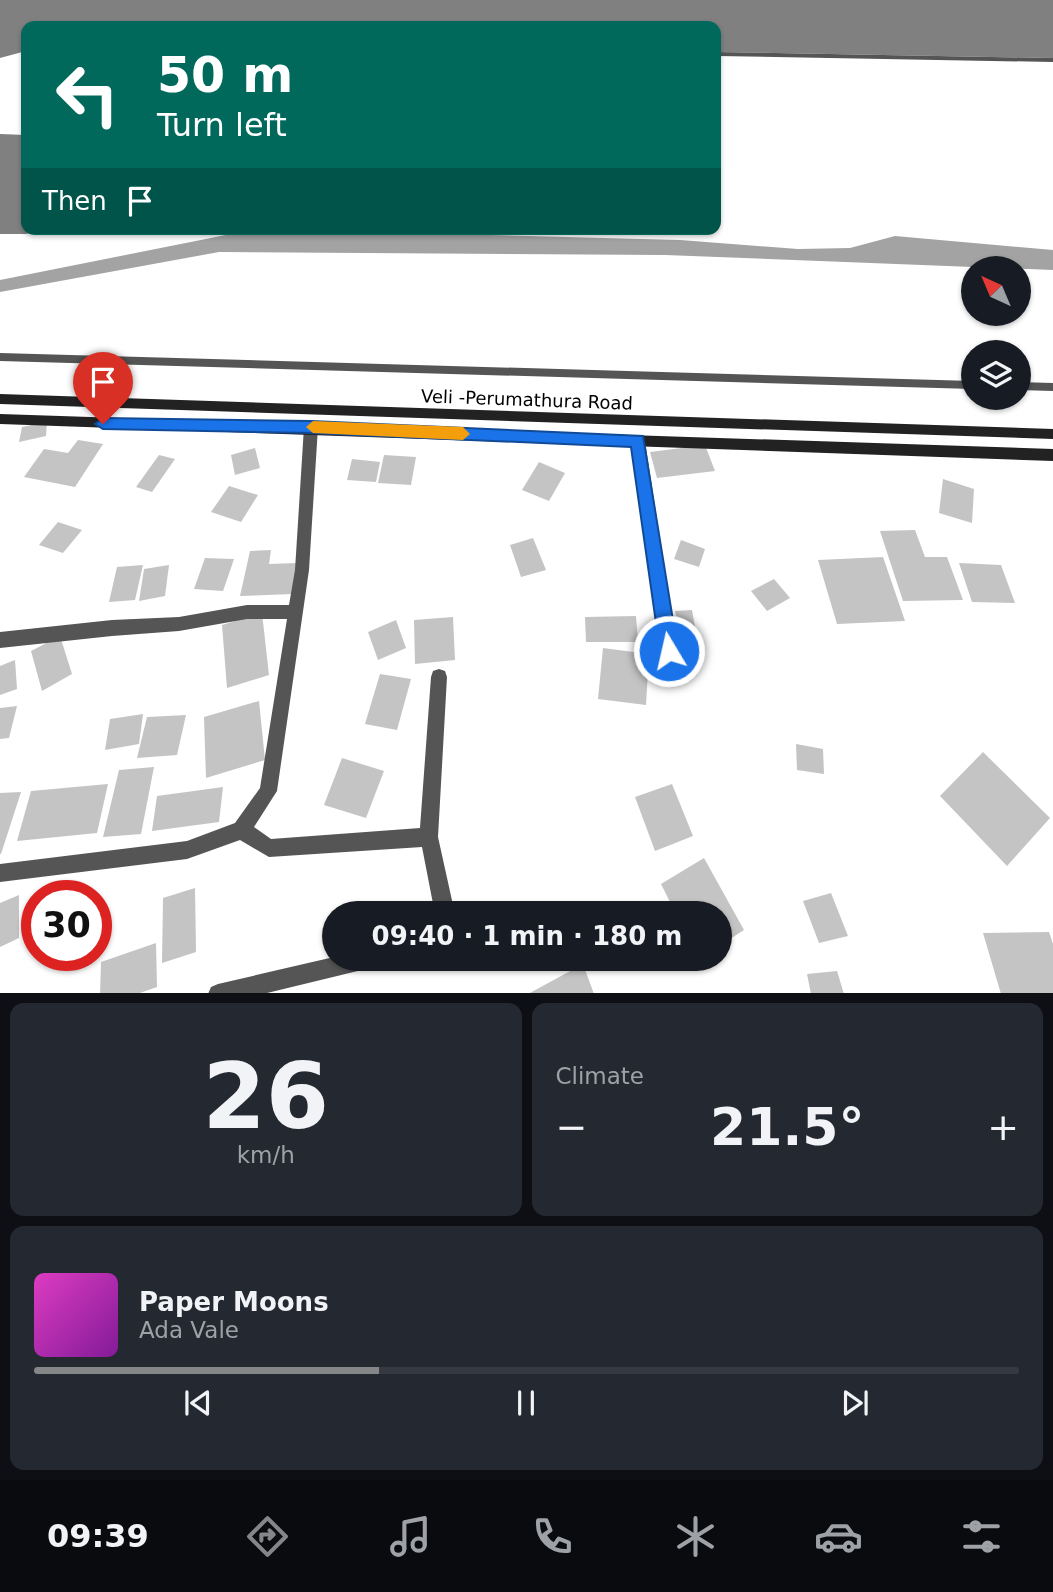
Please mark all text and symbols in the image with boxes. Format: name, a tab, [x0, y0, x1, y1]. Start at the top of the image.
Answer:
text: 50 m	[157, 47, 293, 104]
icon: left	[42, 49, 133, 140]
text: Turn left	[157, 106, 287, 144]
icon: arrive	[121, 182, 159, 220]
text: Then	[42, 186, 107, 216]
north arrow	[961, 256, 1031, 326]
map controls	[961, 256, 1031, 410]
button: layers	[961, 340, 1031, 410]
pin	[73, 352, 133, 424]
icon: arrive	[84, 363, 122, 401]
street label: Veli -Perumathura Road	[421, 385, 633, 414]
position arrow	[632, 614, 706, 688]
speed limit sign: 30	[21, 880, 112, 971]
text: 09:40 · 1 min · 180 m	[372, 921, 682, 951]
text: 26	[202, 1044, 329, 1149]
text: Climate	[556, 1063, 644, 1089]
text: 21.5°	[710, 1097, 864, 1157]
text: −	[556, 1105, 587, 1149]
text: +	[987, 1105, 1019, 1149]
text: km/h	[237, 1142, 295, 1168]
text: Paper Moons	[139, 1287, 329, 1317]
text: Ada Vale	[139, 1317, 239, 1343]
icon: previous	[179, 1384, 217, 1422]
icon: pause	[507, 1384, 545, 1422]
icon: next	[836, 1384, 874, 1422]
icon: directions	[243, 1512, 292, 1561]
icon: music	[386, 1512, 435, 1561]
icon: phone	[528, 1512, 577, 1561]
icon: climate	[671, 1512, 720, 1561]
icon: car	[814, 1512, 863, 1561]
icon: filters	[957, 1512, 1006, 1561]
text: 09:39	[47, 1517, 149, 1555]

